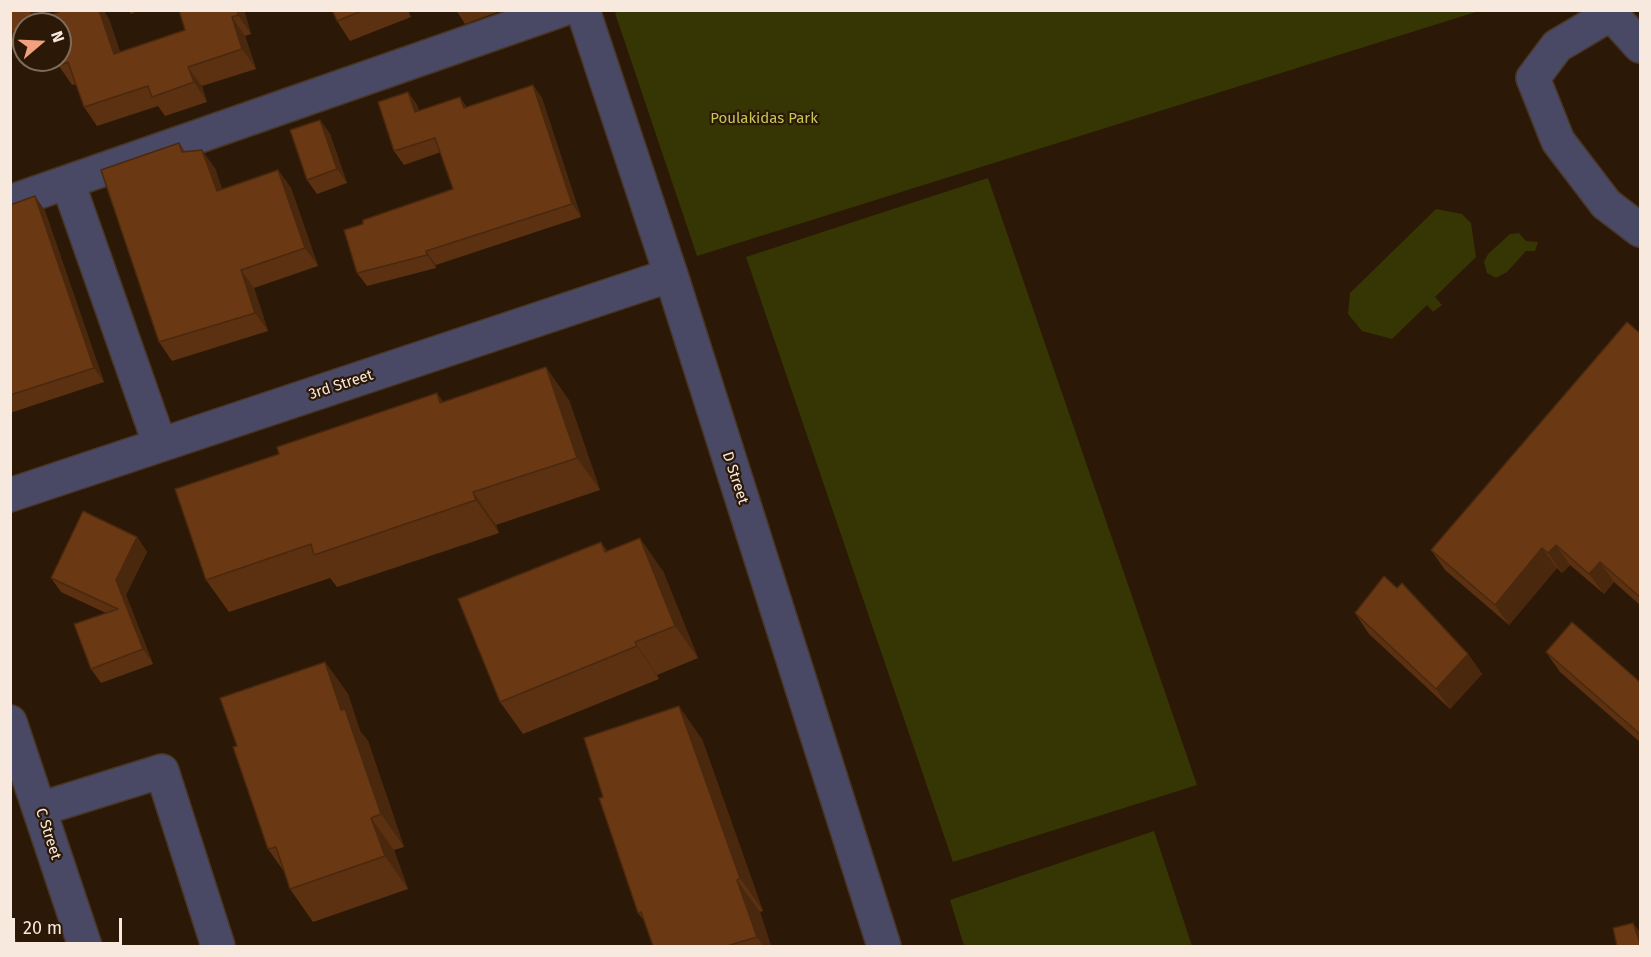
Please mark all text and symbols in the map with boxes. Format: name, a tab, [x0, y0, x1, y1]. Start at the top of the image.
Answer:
north arrow	[12, 12, 72, 72]
text: N	[47, 29, 68, 45]
park label: Poulakidas Park	[710, 110, 818, 128]
street label: 3rd Street	[307, 366, 375, 404]
street label: D Street	[718, 449, 752, 507]
street label: C Street	[31, 806, 65, 862]
scale bar	[15, 906, 124, 944]
text: 20 m	[23, 917, 62, 939]

